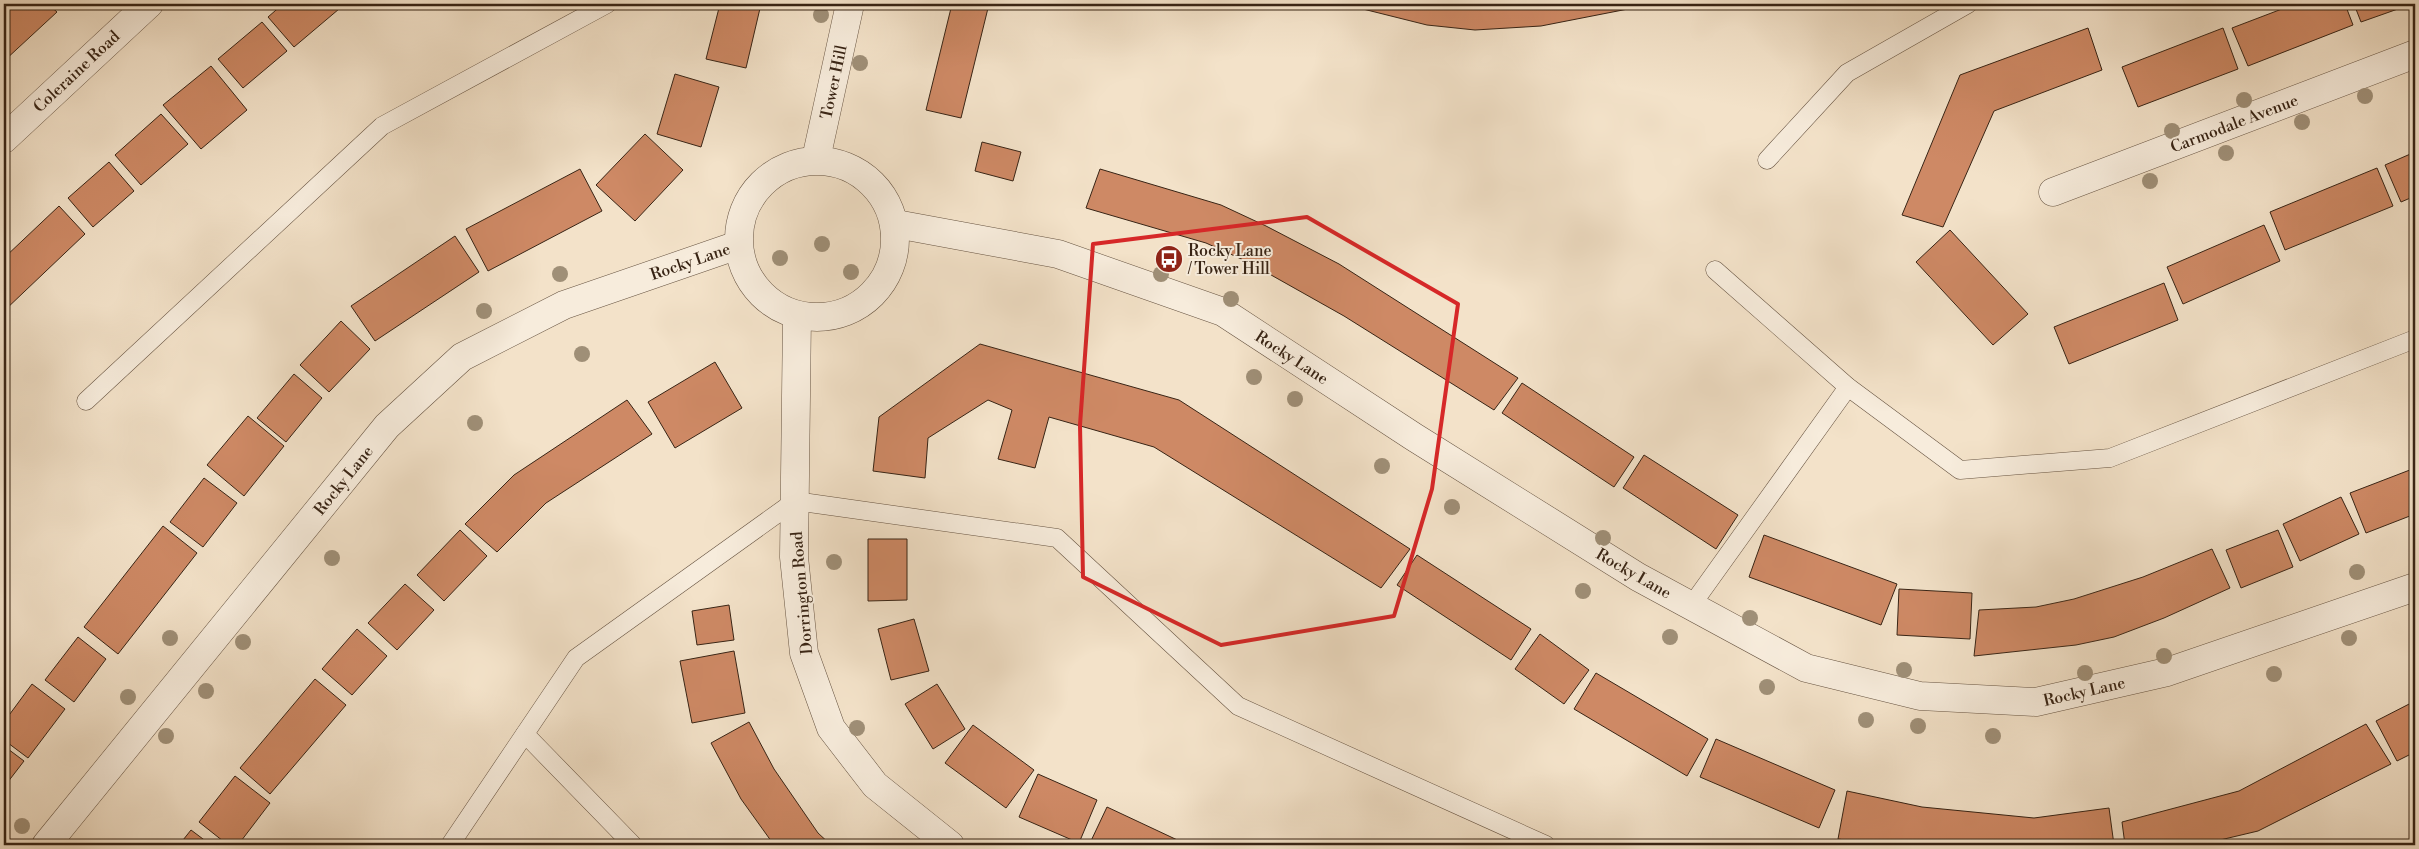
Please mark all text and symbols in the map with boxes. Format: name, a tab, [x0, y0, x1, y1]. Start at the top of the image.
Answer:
street label: Coleraine Road	[29, 27, 124, 117]
street label: Tower Hill	[816, 43, 852, 121]
street label: Carmodale Avenue	[2168, 90, 2301, 158]
street label: Rocky Lane	[648, 239, 733, 285]
place label: Rocky Lane / Tower Hill	[1187, 241, 1272, 279]
bus stop icon: Rocky Lane / Tower Hill	[1154, 244, 1184, 274]
street label: Rocky Lane	[1251, 327, 1332, 389]
street label: Rocky Lane	[310, 442, 378, 519]
street label: Dorrington Road	[787, 531, 817, 655]
street label: Rocky Lane	[1592, 544, 1675, 603]
street label: Rocky Lane	[2041, 673, 2127, 711]

